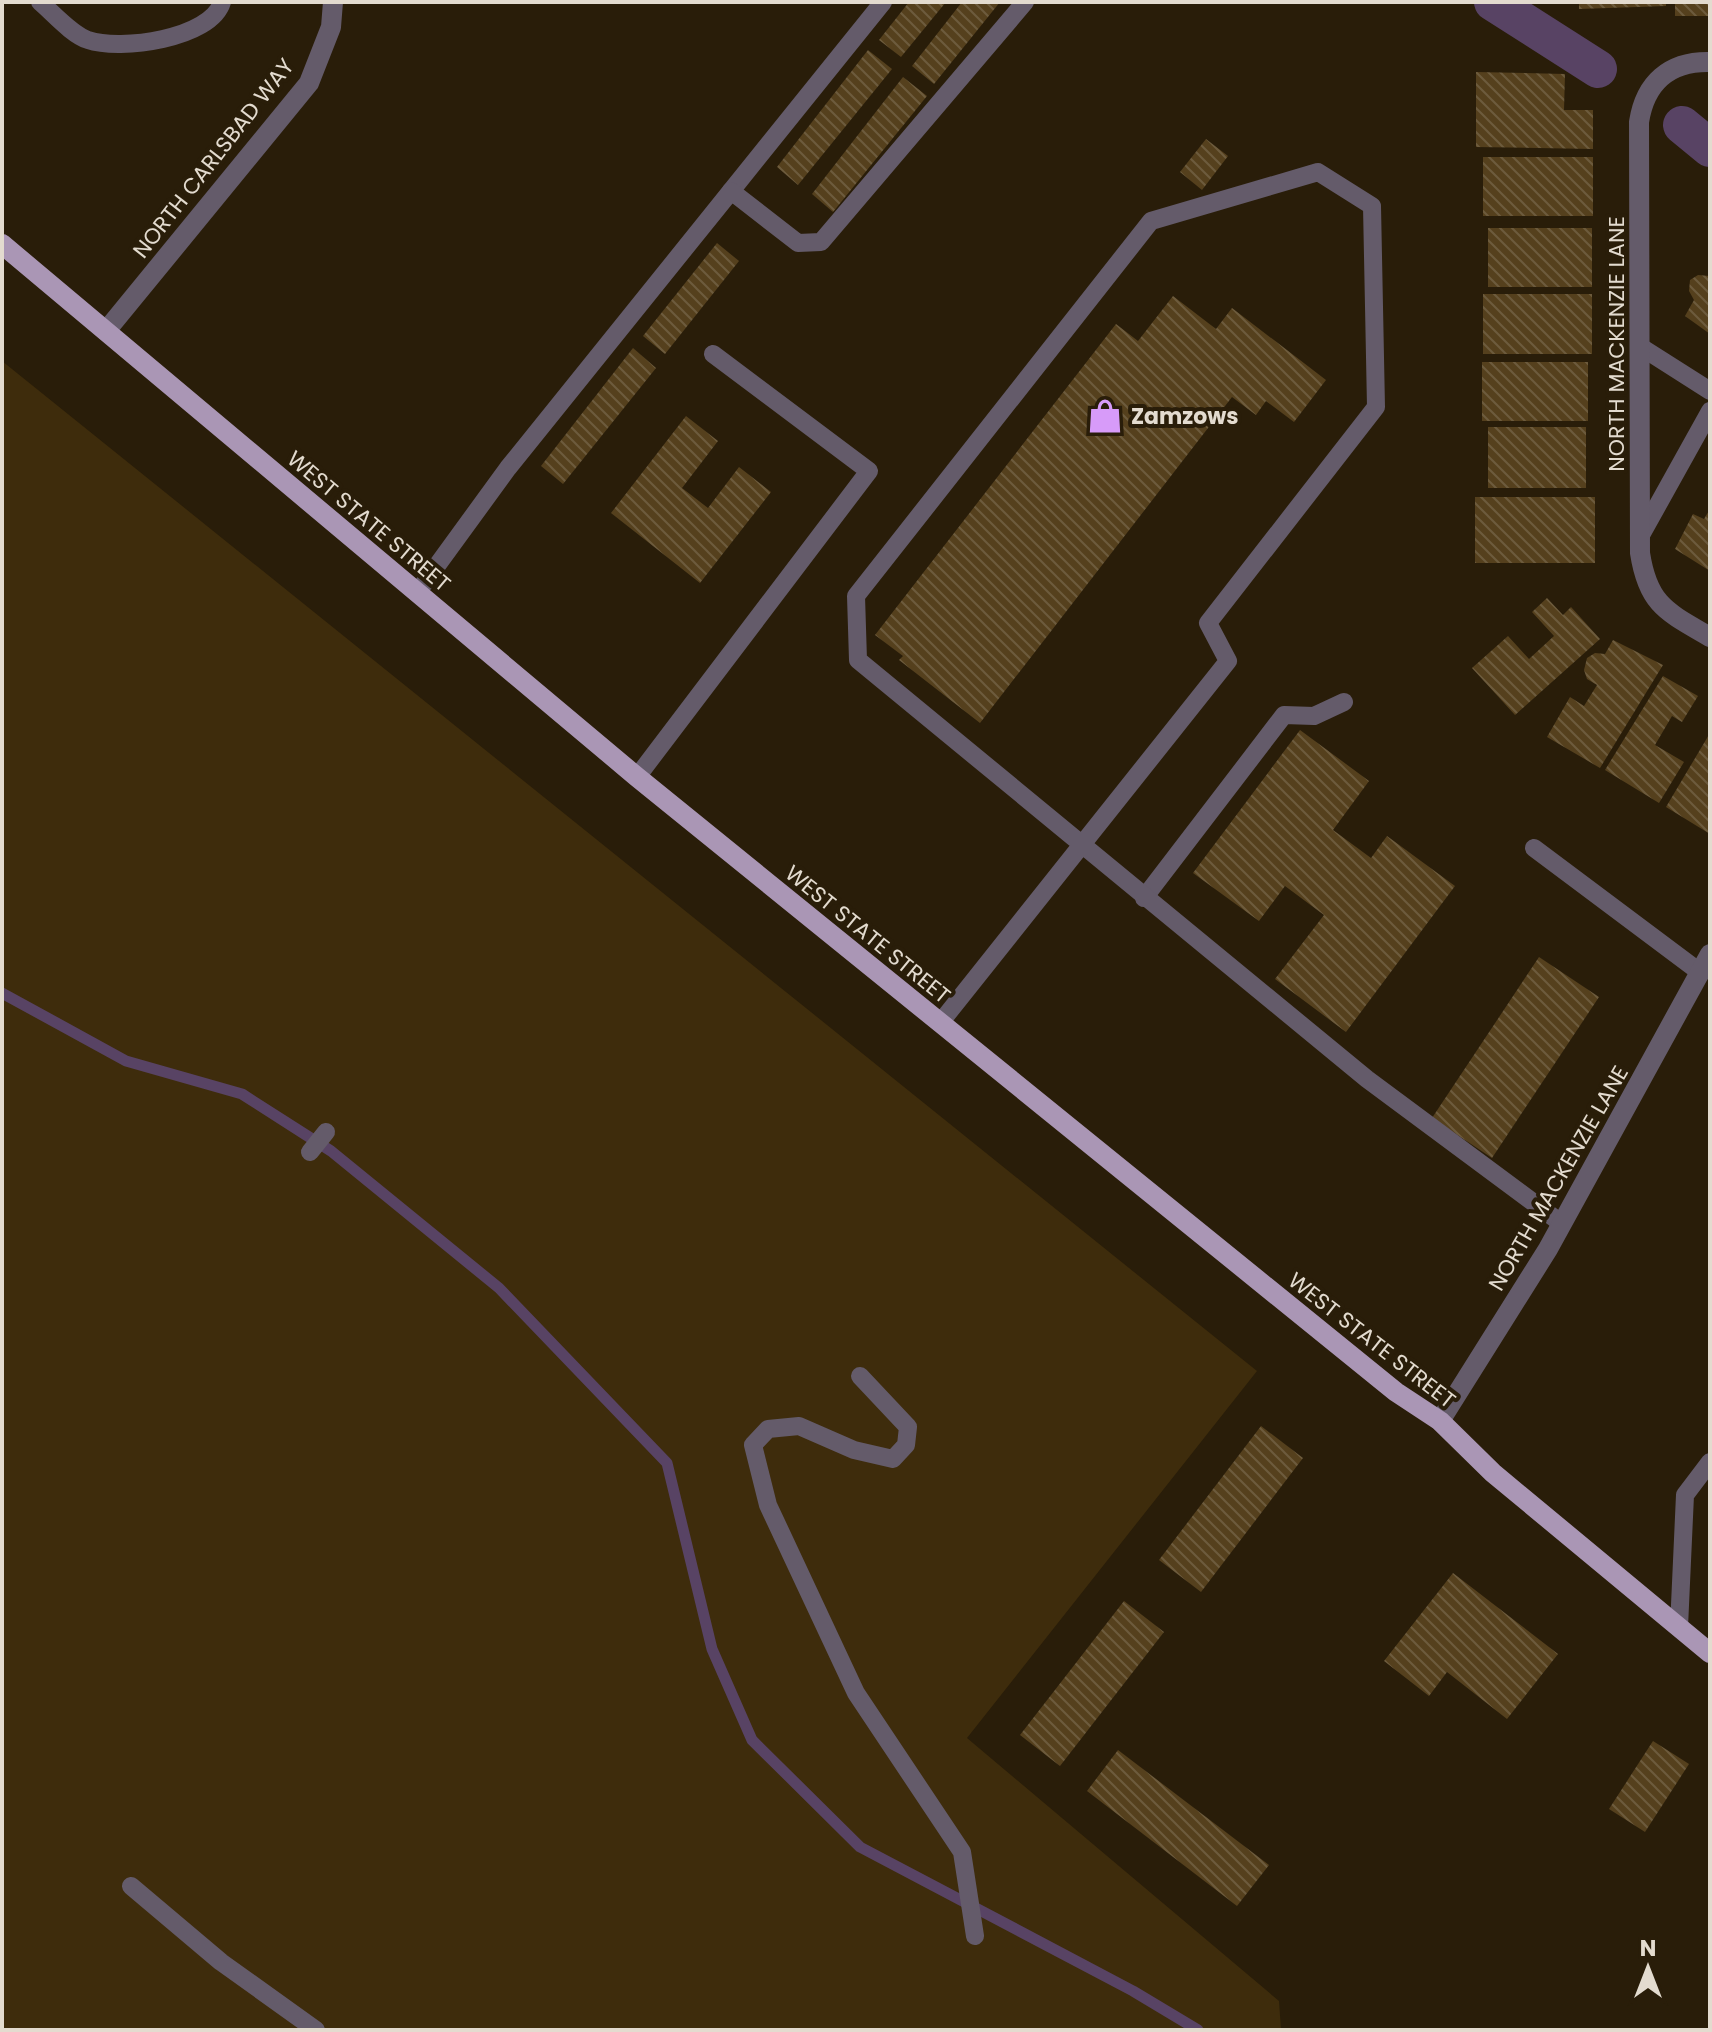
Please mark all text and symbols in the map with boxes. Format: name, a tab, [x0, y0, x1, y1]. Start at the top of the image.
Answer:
street label: NORTH CARLSBAD WAY	[126, 52, 301, 265]
street label: NORTH MACKENZIE LANE	[1601, 216, 1632, 472]
shop icon: Zamzows	[1086, 397, 1124, 435]
place label: Zamzows	[1131, 401, 1239, 432]
street label: WEST STATE STREET	[280, 444, 457, 599]
street label: WEST STATE STREET	[778, 858, 957, 1011]
street label: NORTH MACKENZIE LANE	[1481, 1060, 1636, 1297]
street label: WEST STATE STREET	[1281, 1265, 1462, 1416]
north arrow	[1608, 1928, 1688, 2008]
text: N	[1640, 1933, 1656, 1964]

